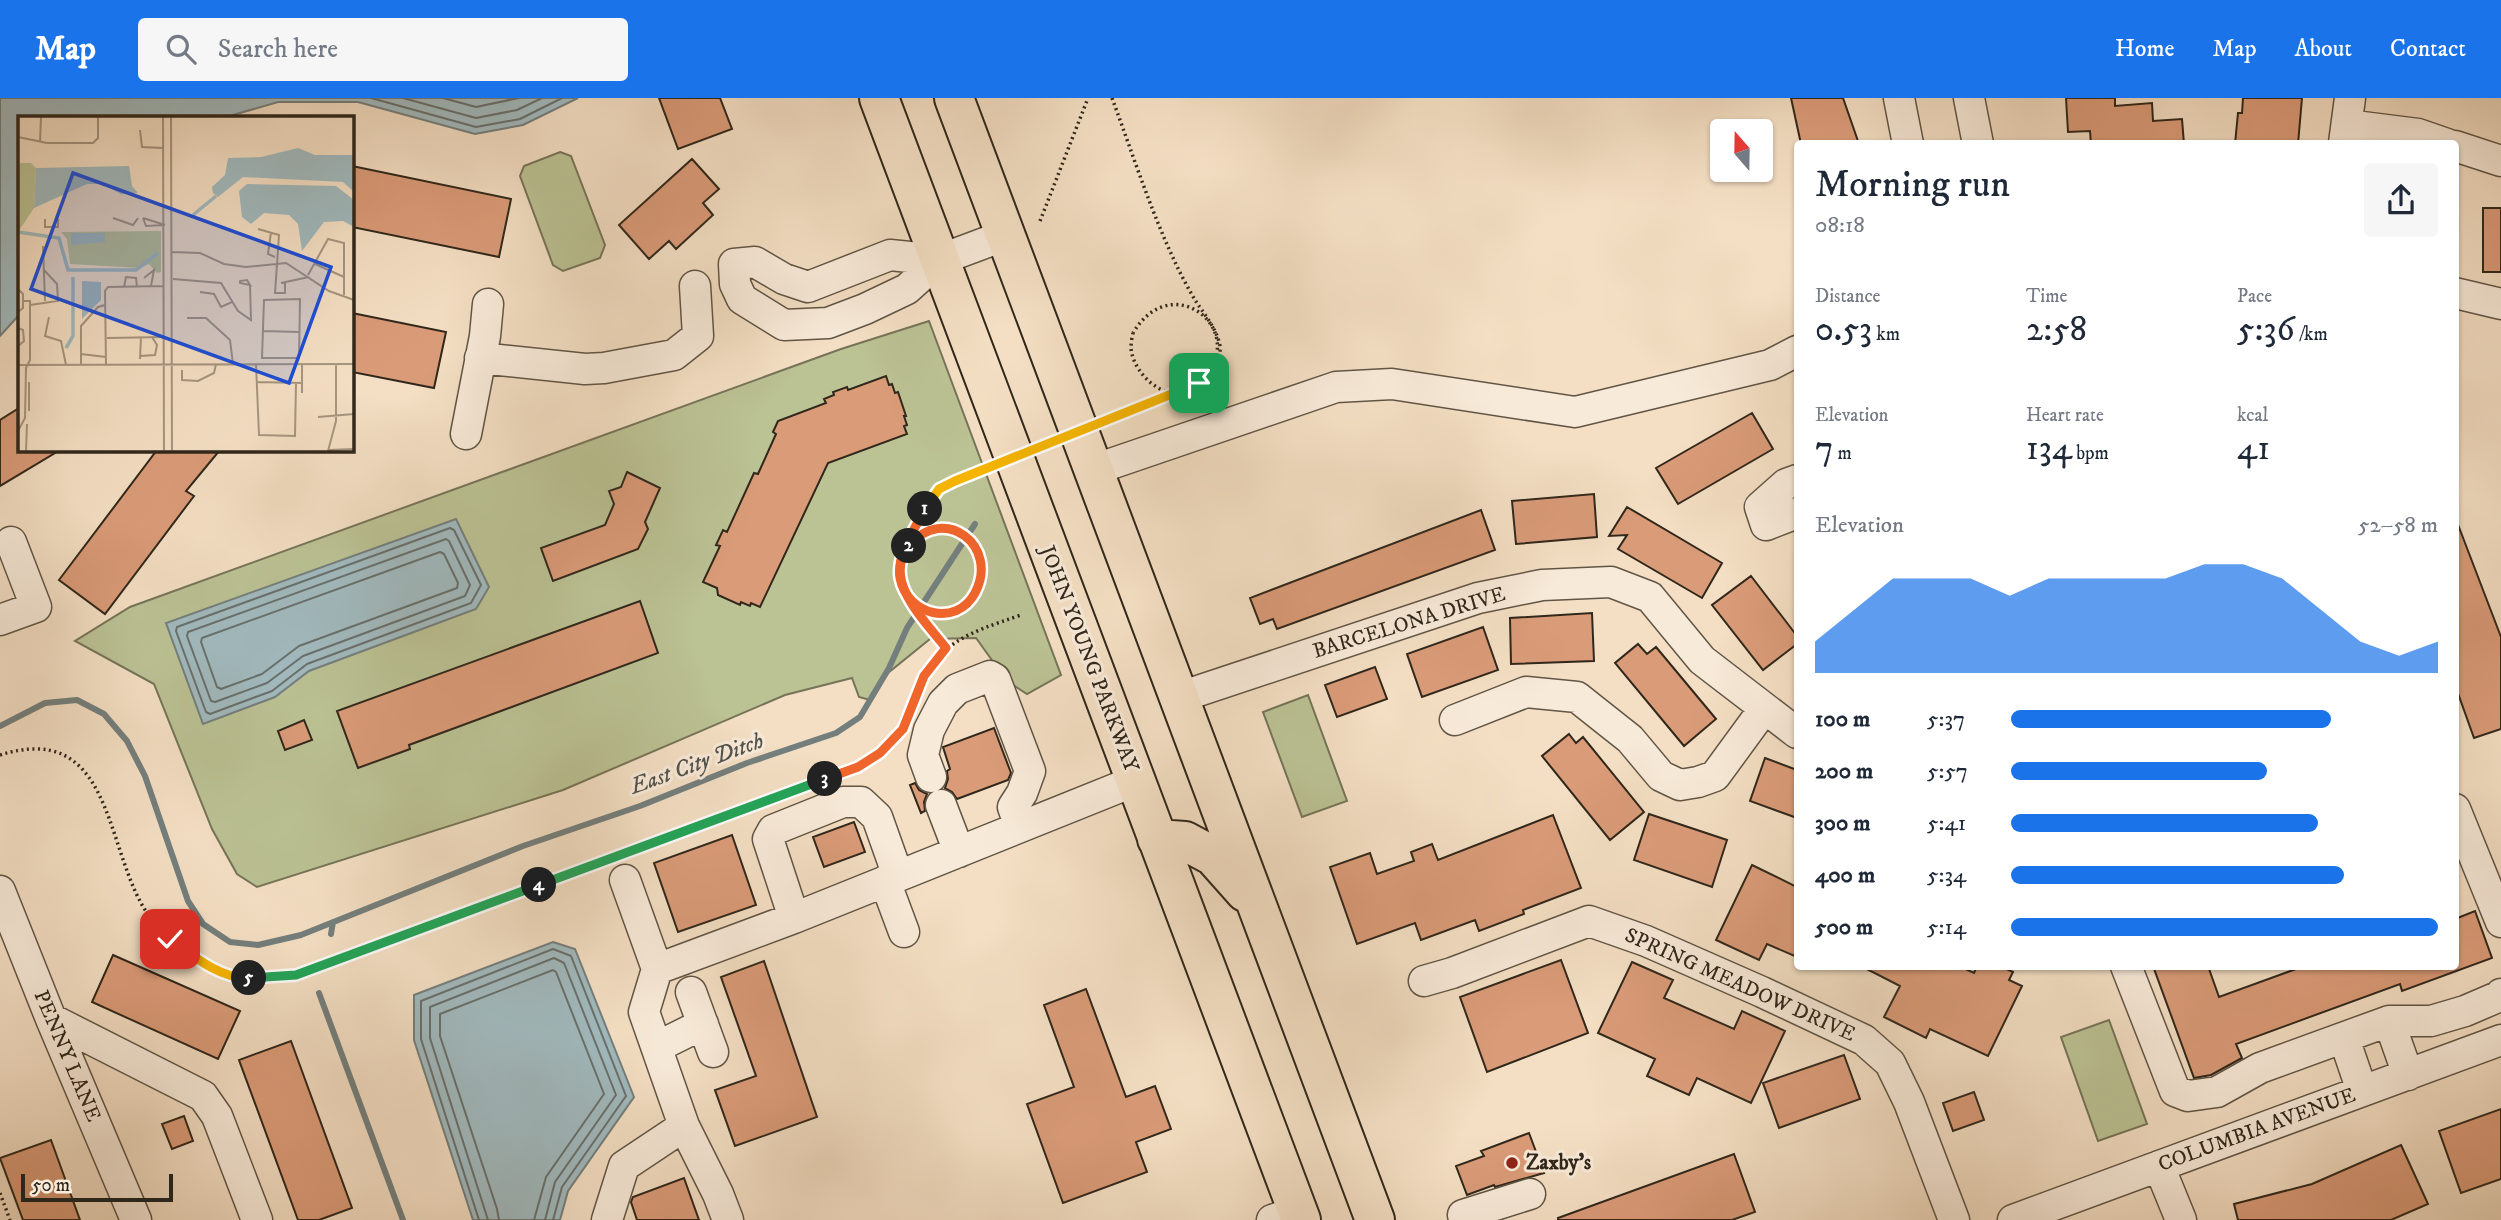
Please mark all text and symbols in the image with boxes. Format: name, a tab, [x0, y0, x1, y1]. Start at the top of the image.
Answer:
search box	[138, 18, 628, 81]
text: Map	[35, 29, 96, 70]
icon: search	[162, 30, 200, 68]
text: Search here	[218, 33, 338, 66]
text: Home	[2115, 34, 2174, 64]
text: Map	[2212, 34, 2257, 64]
text: About	[2295, 34, 2352, 64]
text: Contact	[2390, 34, 2466, 64]
inset map	[18, 116, 354, 452]
north arrow	[1710, 119, 1773, 182]
map controls	[1710, 119, 1773, 182]
text: Morning run	[1815, 161, 2010, 209]
button: share	[2364, 163, 2438, 237]
text: 08:18	[1815, 211, 1865, 240]
text: Distance	[1815, 285, 1880, 308]
text: Time	[2026, 285, 2067, 308]
text: Pace	[2237, 285, 2272, 308]
text: 0.53	[1815, 308, 1872, 352]
text: 2:58	[2026, 308, 2087, 352]
text: 5:36	[2237, 308, 2295, 352]
text: km	[1872, 323, 1900, 346]
text: /km	[2295, 323, 2328, 346]
pin	[1169, 353, 1229, 413]
icon: arrive	[1180, 364, 1218, 402]
text: Elevation	[1815, 404, 1889, 427]
text: Heart rate	[2026, 404, 2104, 427]
text: kcal	[2237, 404, 2268, 427]
text: 7	[1815, 427, 1833, 471]
text: 134	[2026, 427, 2072, 471]
text: 41	[2237, 427, 2270, 471]
text: m	[1833, 442, 1852, 465]
text: bpm	[2072, 442, 2109, 465]
pin: 1	[908, 492, 942, 526]
text: 1	[921, 497, 928, 520]
text: Elevation	[1815, 511, 1904, 540]
text: 52–58 m	[2358, 511, 2438, 540]
pin: 2	[892, 528, 926, 564]
text: 2	[904, 534, 913, 557]
street label: JOHN YOUNG PARKWAY	[1033, 540, 1145, 777]
street label: BARCELONA DRIVE	[1310, 581, 1509, 665]
text: 100 m	[1815, 705, 1870, 734]
text: 5:37	[1927, 705, 1965, 734]
water label: East City Ditch	[624, 726, 768, 802]
text: 200 m	[1815, 757, 1873, 786]
text: 5:57	[1927, 757, 1968, 786]
pin: 3	[808, 762, 842, 796]
text: 3	[821, 767, 828, 790]
text: 300 m	[1815, 809, 1871, 838]
text: 5:41	[1927, 809, 1966, 838]
text: 400 m	[1815, 861, 1875, 890]
text: 5:34	[1927, 861, 1966, 890]
pin: 4	[522, 868, 556, 902]
text: 4	[533, 873, 544, 896]
pin	[140, 909, 200, 969]
text: 500 m	[1815, 913, 1873, 942]
text: 5:14	[1927, 913, 1966, 942]
icon: check	[151, 920, 189, 958]
street label: SPRING MEADOW DRIVE	[1621, 922, 1859, 1048]
pin: 5	[232, 960, 266, 996]
text: 5	[244, 966, 253, 989]
street label: PENNY LANE	[28, 986, 106, 1126]
street label: COLUMBIA AVENUE	[2155, 1082, 2359, 1178]
place label: Zaxby's	[1526, 1150, 1591, 1176]
marker: Zaxby's	[1504, 1155, 1520, 1171]
scale bar	[21, 1171, 173, 1203]
text: 50 m	[32, 1174, 70, 1197]

